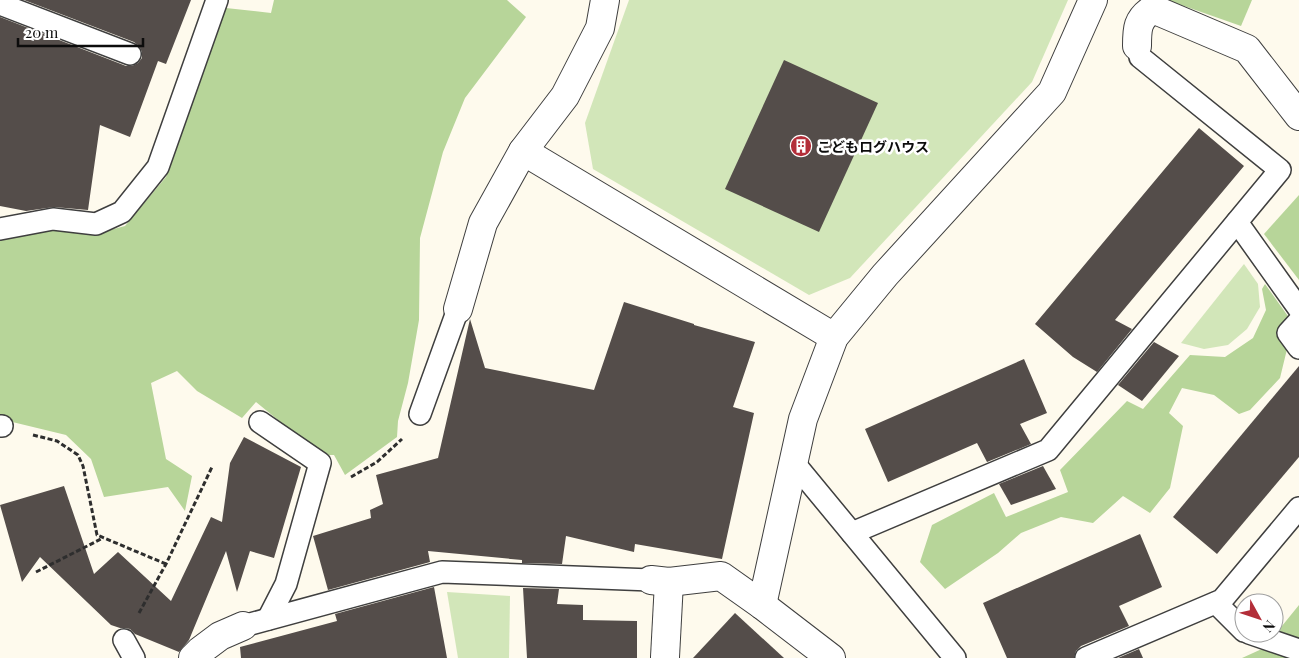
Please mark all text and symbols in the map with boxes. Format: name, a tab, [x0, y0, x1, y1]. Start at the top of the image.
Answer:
scale bar	[18, 15, 142, 47]
text: 20 m	[25, 22, 59, 42]
building icon: こどもログハウス	[789, 134, 813, 158]
place label: こどもログハウス	[817, 137, 929, 156]
north arrow	[1234, 593, 1284, 643]
text: N	[1259, 617, 1280, 637]

